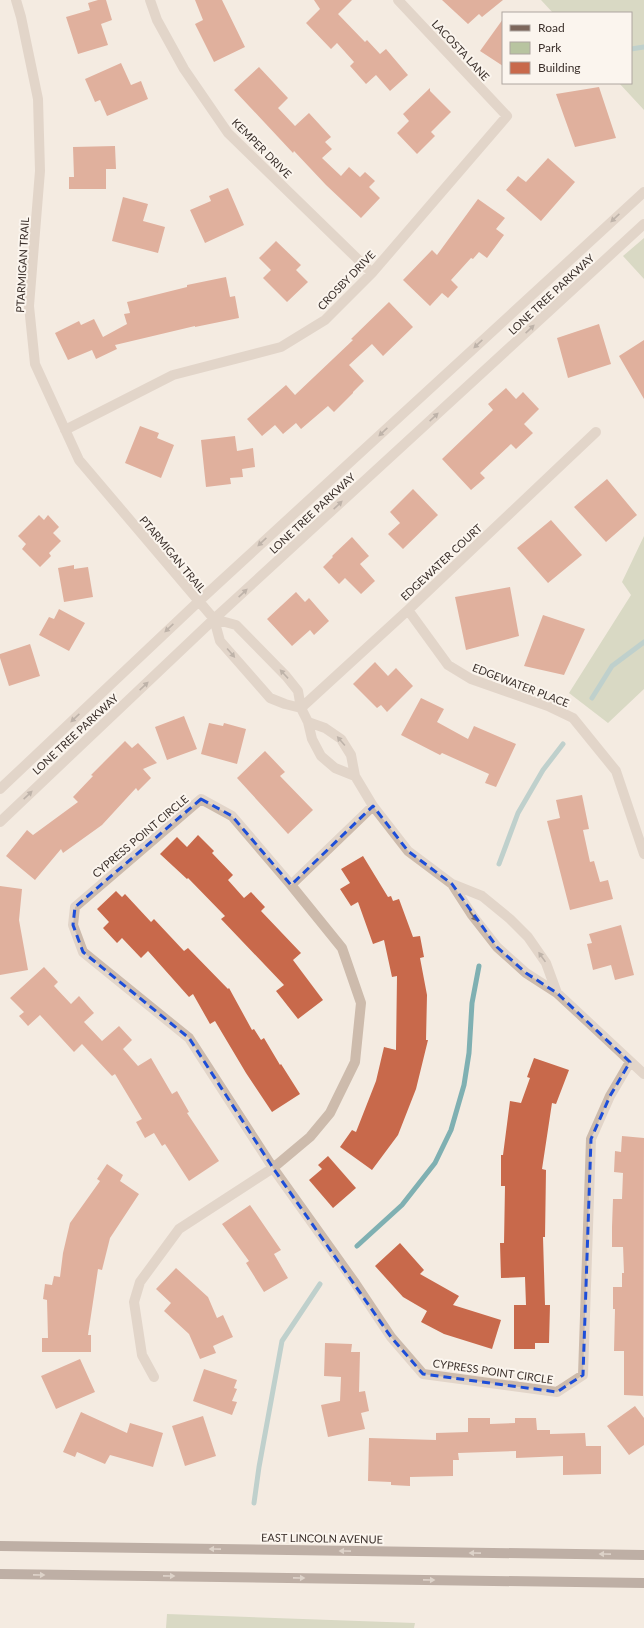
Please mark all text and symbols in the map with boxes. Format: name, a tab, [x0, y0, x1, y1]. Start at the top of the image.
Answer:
legend	[502, 12, 632, 84]
street label: LACOSTA LANE	[430, 17, 492, 83]
text: Road	[538, 20, 565, 35]
text: Park	[538, 40, 562, 55]
text: Building	[538, 60, 581, 75]
street label: KEMPER DRIVE	[230, 116, 294, 180]
one-way arrow	[610, 213, 620, 223]
street label: PTARMIGAN TRAIL	[13, 216, 31, 313]
street label: CROSBY DRIVE	[315, 248, 377, 312]
street label: LONE TREE PARKWAY	[505, 251, 597, 337]
one-way arrow	[525, 324, 535, 334]
one-way arrow	[473, 339, 483, 348]
one-way arrow	[429, 412, 439, 422]
one-way arrow	[377, 427, 388, 436]
street label: LONE TREE PARKWAY	[266, 470, 358, 556]
one-way arrow	[334, 501, 343, 510]
street label: PTARMIGAN TRAIL	[137, 513, 209, 595]
street label: EDGEWATER COURT	[398, 521, 485, 603]
one-way arrow	[257, 538, 267, 547]
one-way arrow	[238, 588, 248, 598]
one-way arrow	[164, 624, 174, 633]
one-way arrow	[226, 649, 235, 658]
street label: EDGEWATER PLACE	[471, 661, 571, 709]
one-way arrow	[280, 669, 289, 679]
one-way arrow	[139, 681, 149, 691]
street label: LONE TREE PARKWAY	[29, 691, 121, 777]
one-way arrow	[70, 713, 80, 723]
one-way arrow	[336, 736, 345, 746]
one-way arrow	[23, 790, 33, 800]
street label: CYPRESS POINT CIRCLE	[89, 792, 191, 880]
one-way arrow	[469, 911, 477, 922]
one-way arrow	[538, 952, 546, 962]
street label: CYPRESS POINT CIRCLE	[432, 1356, 554, 1386]
street label: EAST LINCOLN AVENUE	[261, 1530, 383, 1546]
one-way arrow	[208, 1546, 221, 1552]
one-way arrow	[338, 1548, 351, 1554]
one-way arrow	[468, 1550, 481, 1556]
one-way arrow	[598, 1551, 611, 1557]
one-way arrow	[33, 1572, 46, 1578]
one-way arrow	[163, 1573, 176, 1579]
one-way arrow	[293, 1575, 306, 1581]
one-way arrow	[423, 1577, 436, 1583]

